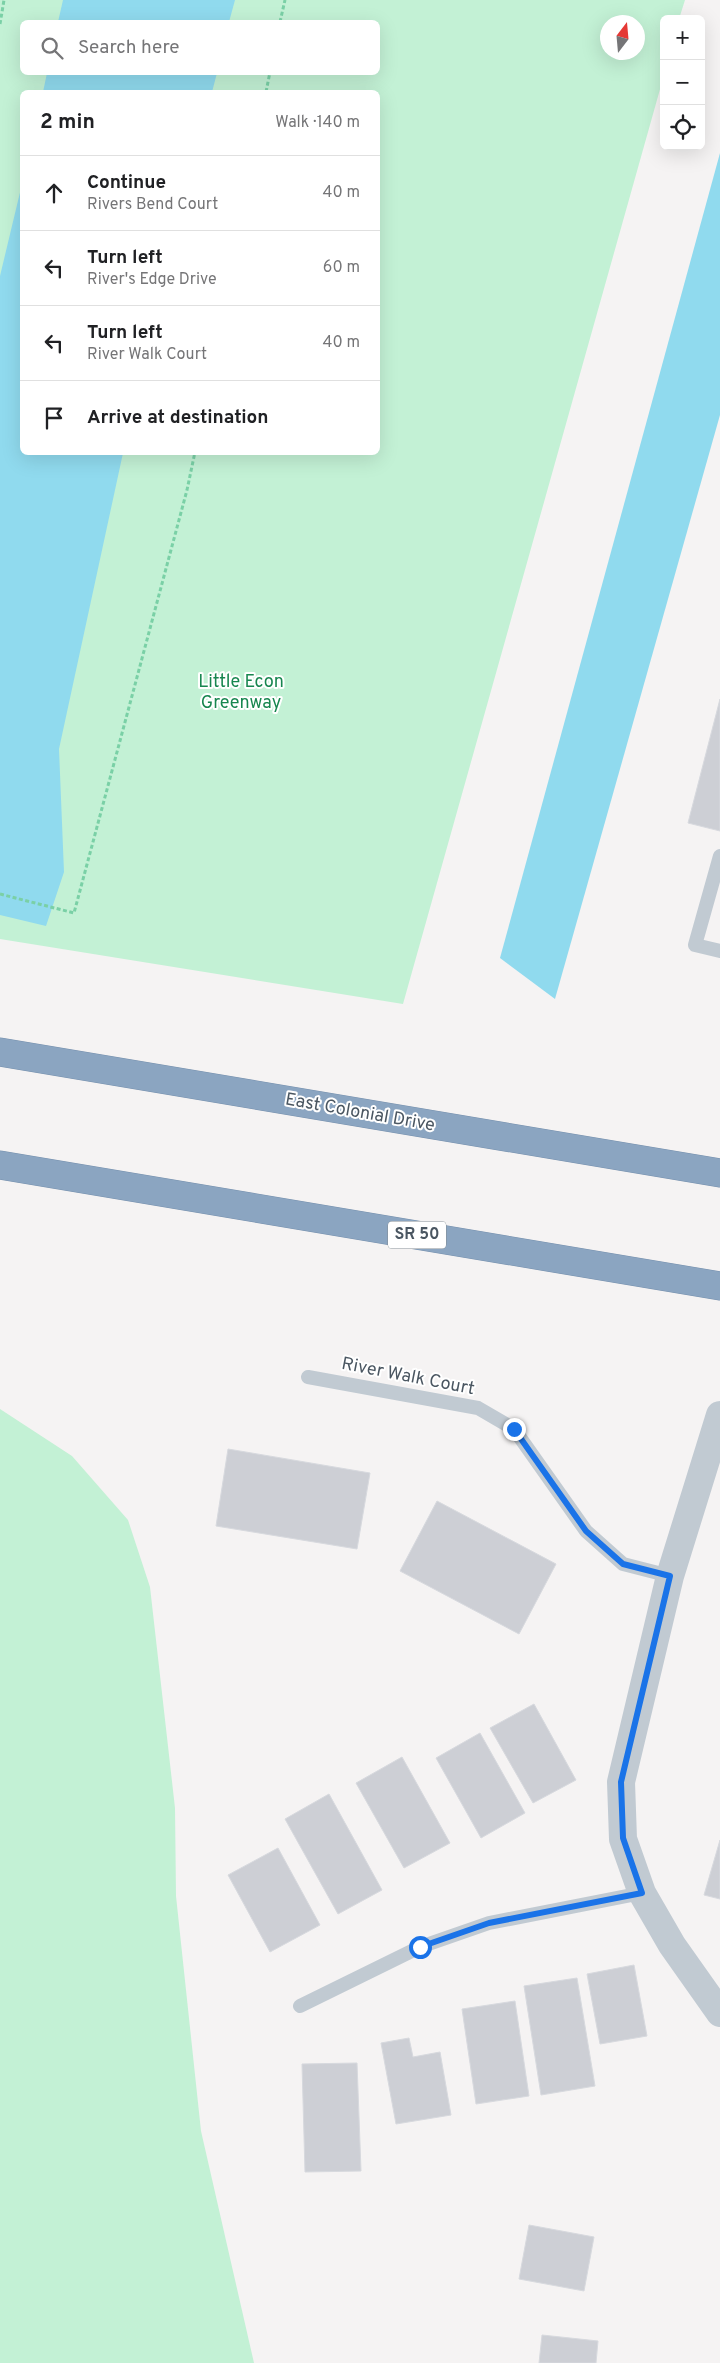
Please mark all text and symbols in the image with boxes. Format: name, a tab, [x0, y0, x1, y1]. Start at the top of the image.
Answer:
north arrow	[600, 15, 645, 60]
map controls	[660, 15, 705, 150]
button: +	[660, 15, 705, 60]
search box	[20, 20, 380, 75]
icon: search	[38, 34, 66, 62]
text: Search here	[78, 36, 180, 60]
button: −	[660, 60, 705, 105]
button: locate	[660, 105, 705, 150]
text: 2 min	[40, 109, 95, 136]
text: Walk · 140 m	[275, 113, 360, 133]
text: Continue	[87, 171, 166, 195]
icon: ahead	[40, 179, 68, 207]
text: 40 m	[322, 183, 360, 203]
text: Rivers Bend Court	[87, 195, 218, 215]
text: Turn left	[87, 246, 163, 270]
icon: left	[40, 254, 68, 282]
text: 60 m	[323, 258, 360, 278]
text: River's Edge Drive	[87, 270, 217, 290]
text: Turn left	[87, 321, 163, 345]
icon: left	[40, 329, 68, 357]
text: 40 m	[322, 333, 360, 353]
text: River Walk Court	[87, 345, 207, 365]
icon: arrive	[40, 404, 68, 432]
text: Arrive at destination	[87, 406, 268, 430]
park label: Little Econ Greenway	[198, 671, 284, 715]
street label: East Colonial Drive	[283, 1089, 437, 1137]
road number: SR 50	[388, 1222, 446, 1248]
street label: River Walk Court	[339, 1353, 477, 1401]
route end	[503, 1418, 526, 1441]
route start	[409, 1936, 432, 1959]

